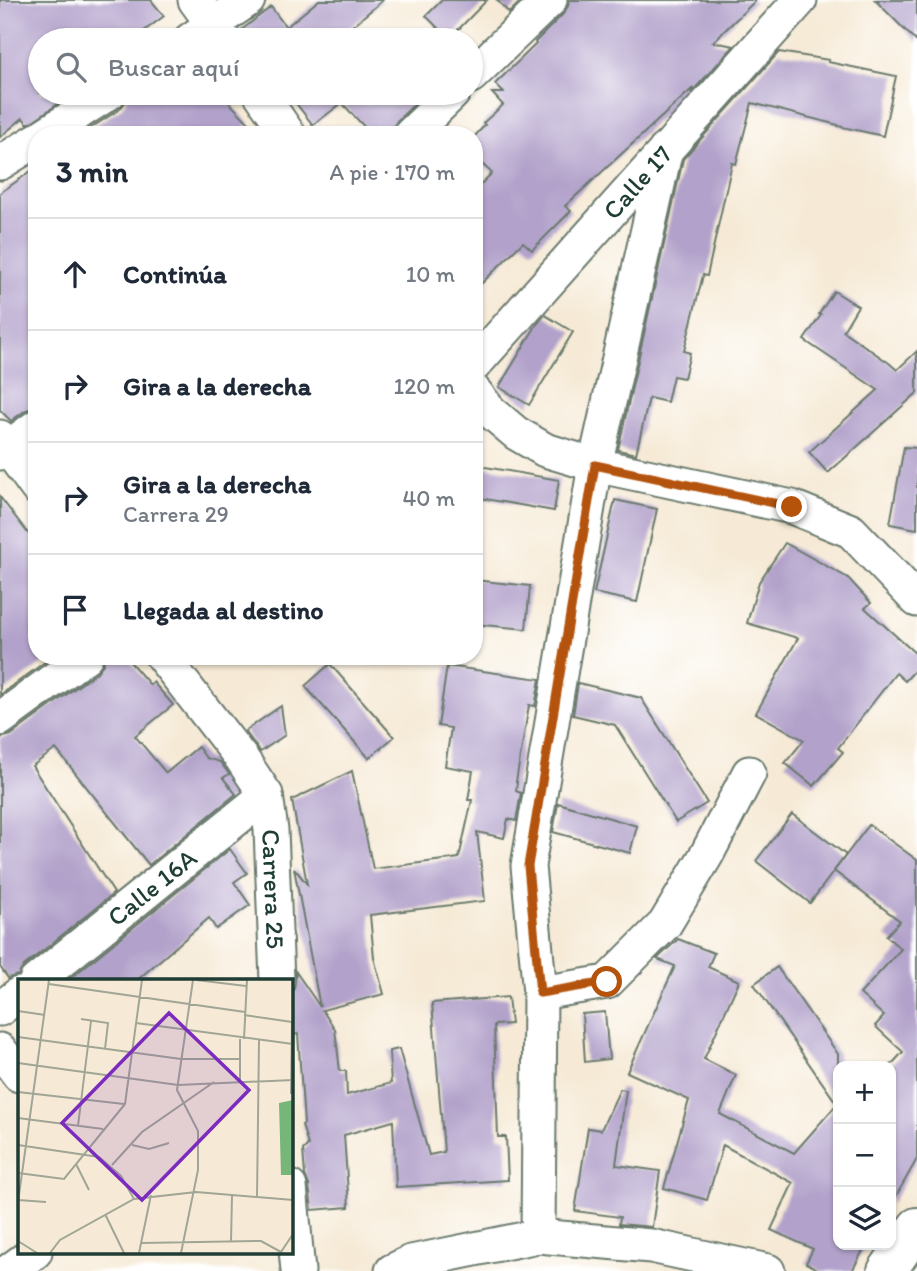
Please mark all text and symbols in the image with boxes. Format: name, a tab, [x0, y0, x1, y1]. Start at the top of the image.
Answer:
search box	[28, 28, 483, 105]
icon: search	[52, 48, 90, 86]
text: Buscar aquí	[108, 51, 239, 83]
street label: Calle 17	[596, 139, 679, 226]
text: 3 min	[56, 153, 128, 190]
text: A pie · 170 m	[329, 158, 455, 186]
icon: ahead	[56, 255, 94, 293]
text: Continúa	[123, 258, 227, 290]
text: 10 m	[406, 260, 455, 288]
icon: right	[56, 367, 94, 405]
text: Gira a la derecha	[123, 370, 311, 402]
text: 120 m	[394, 372, 455, 400]
text: Gira a la derecha	[123, 468, 311, 500]
icon: right	[56, 479, 94, 517]
text: 40 m	[402, 484, 455, 512]
route end	[776, 491, 807, 522]
text: Carrera 29	[123, 500, 229, 528]
icon: arrive	[56, 591, 94, 629]
text: Llegada al destino	[123, 594, 324, 626]
street label: Carrera 25	[255, 828, 292, 949]
street label: Calle 16A	[101, 841, 203, 933]
route start	[591, 966, 622, 997]
inset map	[18, 979, 292, 1254]
map controls	[833, 1061, 896, 1250]
button: +	[833, 1061, 896, 1124]
button: −	[833, 1124, 896, 1187]
button: layers	[833, 1187, 896, 1250]

